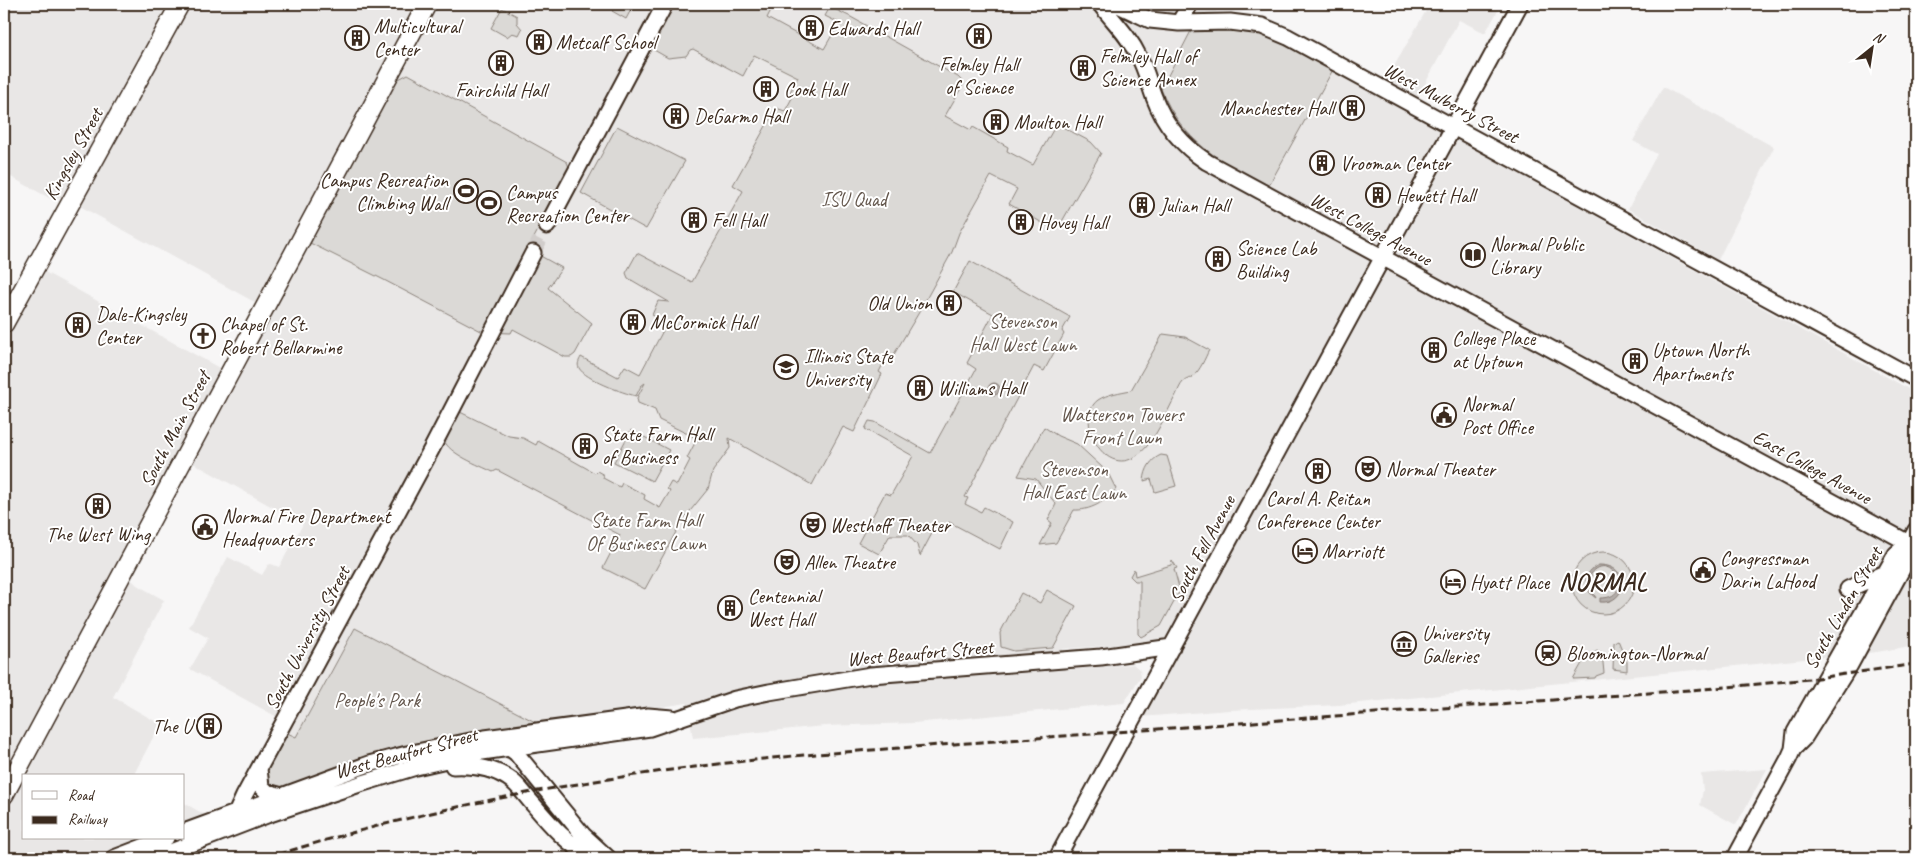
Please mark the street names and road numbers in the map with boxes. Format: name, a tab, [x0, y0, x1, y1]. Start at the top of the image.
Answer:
street label: West Mulberry Street	[1379, 57, 1525, 150]
street label: Kingsley Street	[37, 101, 110, 204]
street label: West College Avenue	[1306, 187, 1437, 272]
street label: South Main Street	[134, 364, 218, 491]
street label: East College Avenue	[1748, 424, 1877, 511]
street label: South Fell Avenue	[1163, 490, 1241, 607]
street label: South Linden Street	[1798, 540, 1889, 674]
street label: South University Street	[259, 560, 357, 714]
street label: West Beaufort Street	[846, 634, 996, 672]
street label: West Beaufort Street	[332, 721, 482, 784]

